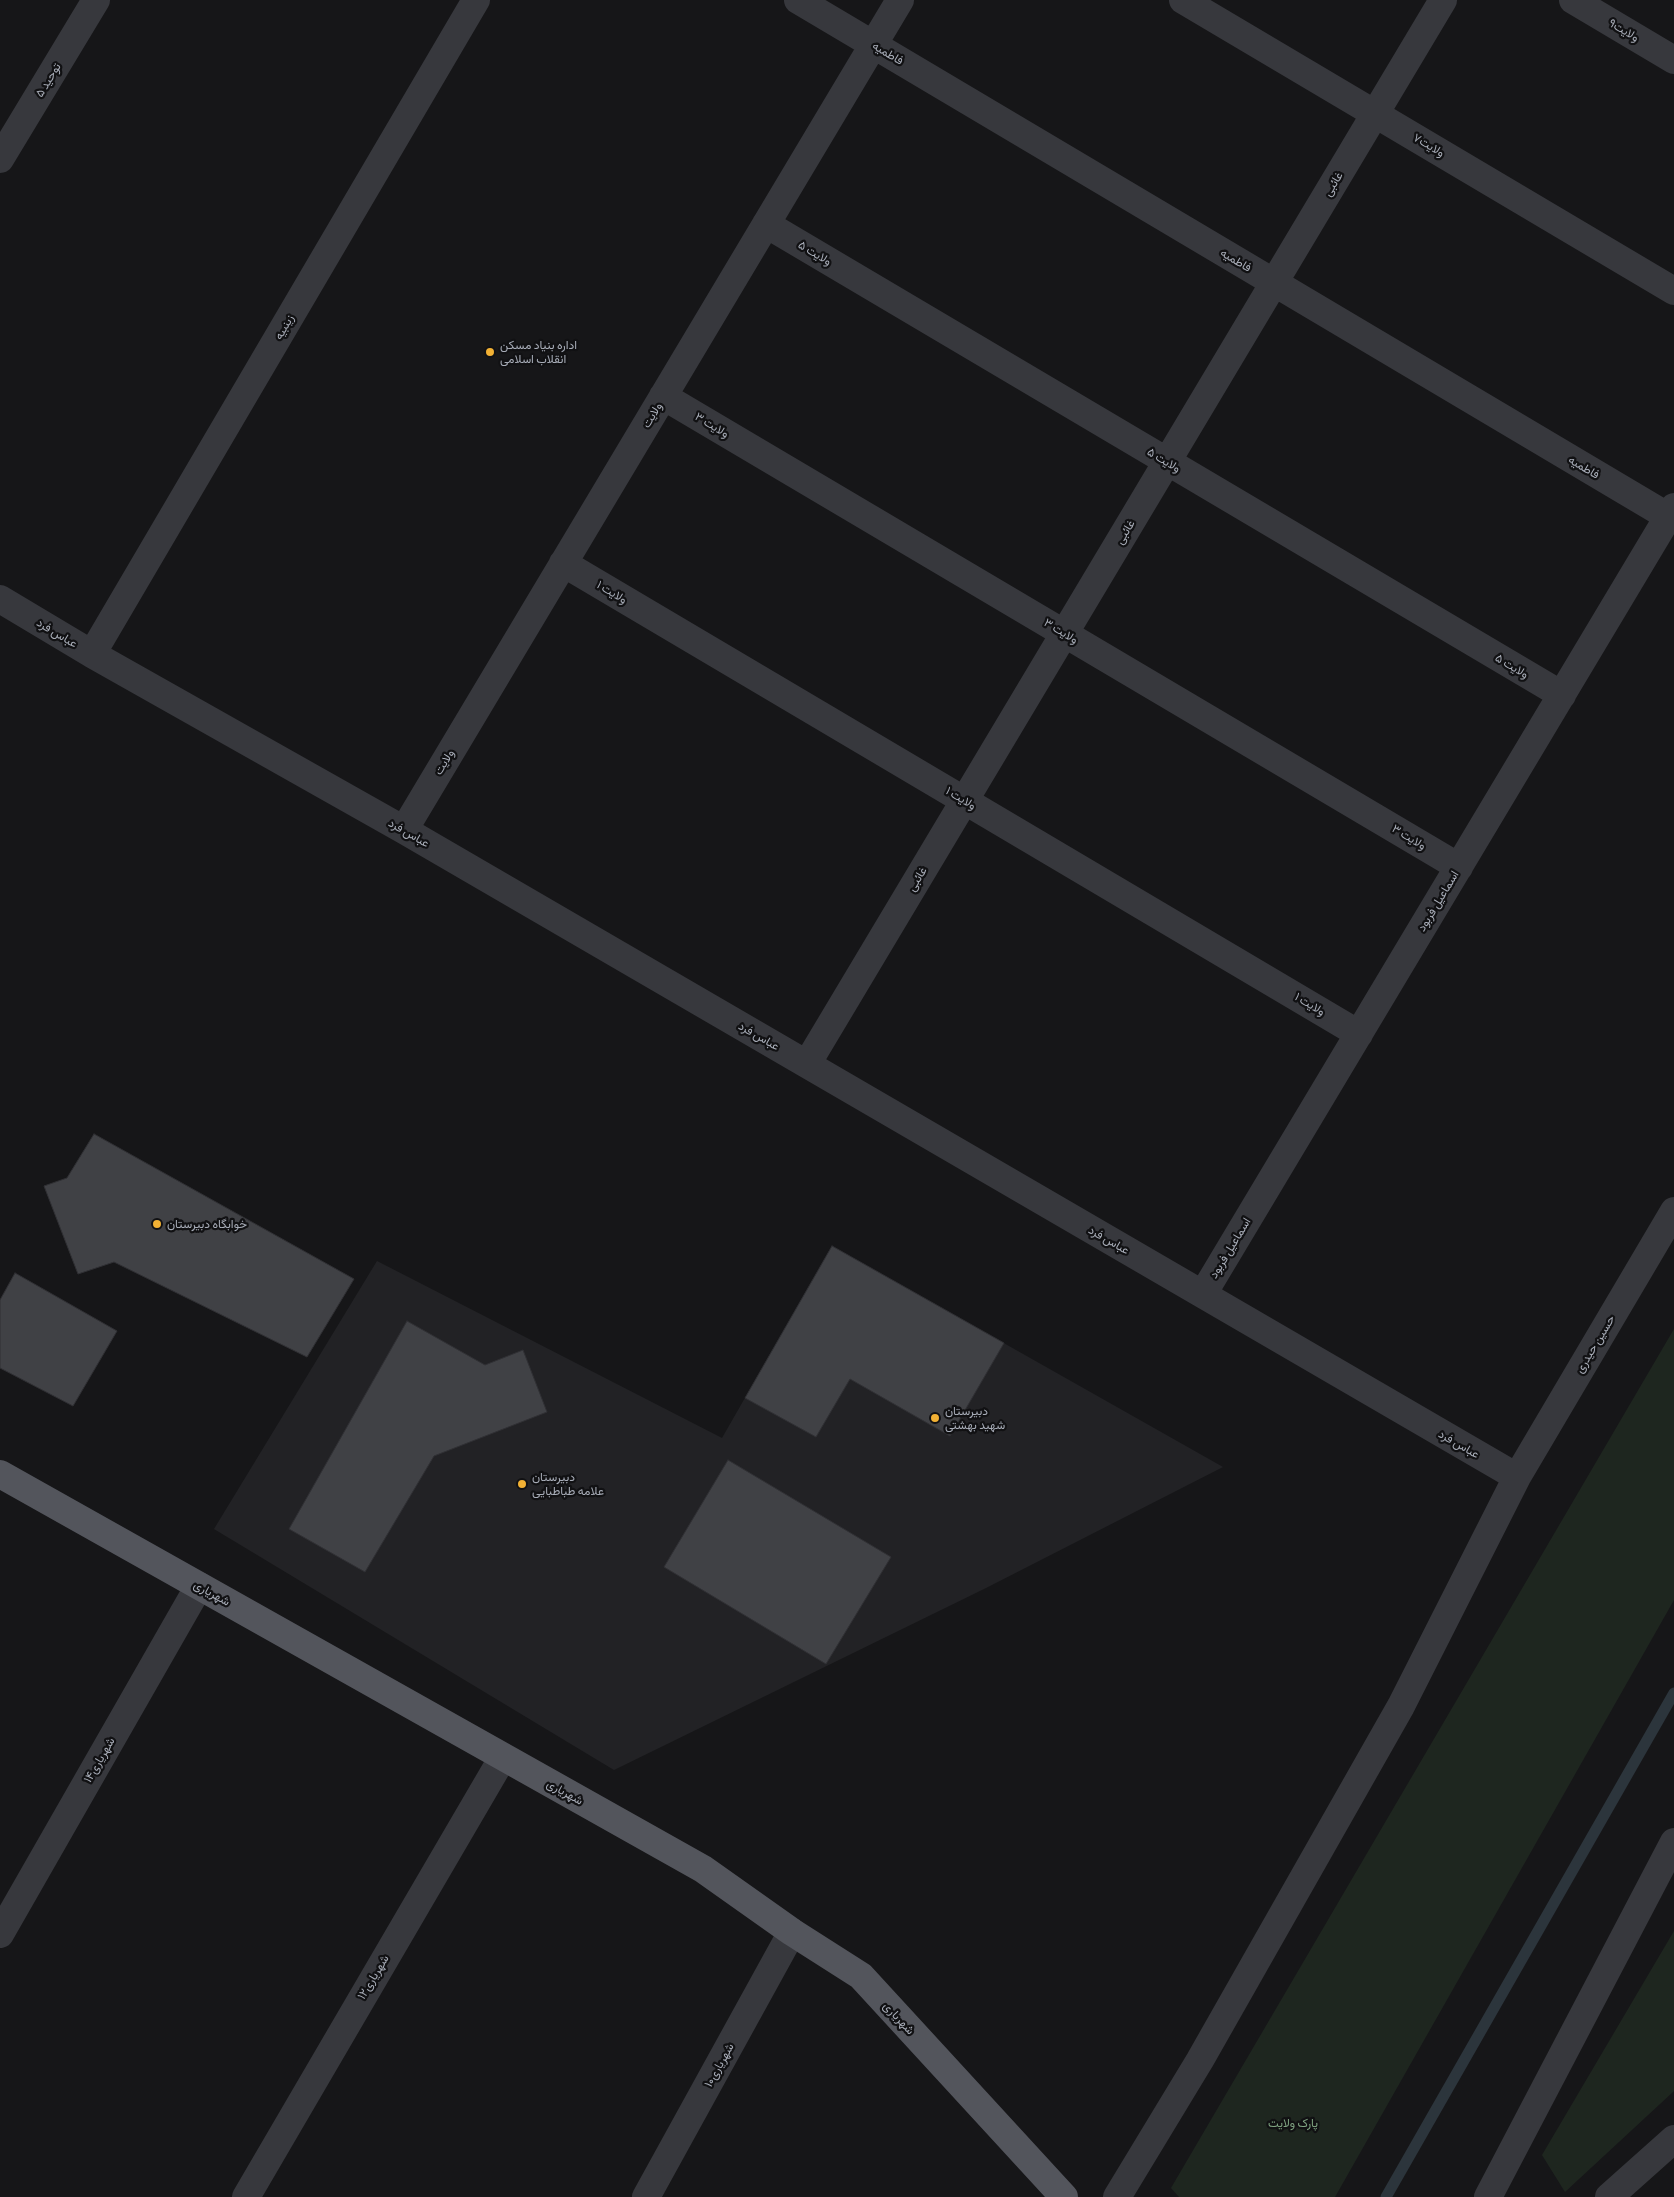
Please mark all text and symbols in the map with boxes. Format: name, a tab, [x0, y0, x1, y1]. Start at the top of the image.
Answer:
street label: ولایت۹	[1606, 15, 1642, 45]
street label: فاطمیه	[870, 38, 906, 68]
street label: توحید ۵	[32, 60, 64, 100]
street label: ولایت۷	[1411, 130, 1447, 160]
street label: غائبی	[1320, 169, 1346, 199]
street label: ولایت ۵	[796, 237, 834, 269]
street label: فاطمیه	[1218, 245, 1254, 275]
street label: زینبیه	[271, 312, 297, 342]
place label: اداره بنیاد مسکن انقلاب اسلامی	[500, 338, 577, 366]
marker: اداره بنیاد مسکن انقلاب اسلامی	[484, 346, 496, 358]
street label: ولایت	[639, 400, 665, 430]
street label: ولایت ۳	[692, 409, 732, 441]
street label: ولایت ۵	[1145, 444, 1183, 476]
street label: فاطمیه	[1566, 452, 1602, 482]
street label: غائبی	[1112, 517, 1138, 547]
street label: ولایت ۱	[594, 577, 630, 607]
street label: عباس فرد	[34, 615, 80, 651]
street label: ولایت ۳	[1041, 615, 1081, 647]
street label: ولایت ۵	[1493, 650, 1531, 682]
street label: ولایت	[431, 747, 457, 777]
street label: ولایت ۱	[943, 783, 979, 813]
street label: عباس فرد	[386, 815, 432, 851]
street label: ولایت ۳	[1389, 821, 1429, 853]
street label: غائبی	[904, 864, 930, 894]
street label: اسماعیل فربود	[1414, 868, 1462, 934]
street label: ولایت ۱	[1292, 989, 1328, 1019]
street label: عباس فرد	[736, 1018, 782, 1054]
street label: اسماعیل فربود	[1206, 1215, 1254, 1281]
place label: خوابگاه دبیرستان	[167, 1217, 247, 1231]
marker: خوابگاه دبیرستان	[151, 1218, 163, 1230]
street label: عباس فرد	[1086, 1222, 1132, 1258]
street label: حسین حیدری	[1572, 1312, 1618, 1376]
place label: دبیرستان شهید بهشتی	[945, 1404, 1005, 1432]
marker: دبیرستان شهید بهشتی	[929, 1412, 941, 1424]
street label: عباس فرد	[1436, 1426, 1482, 1462]
place label: دبیرستان علامه طباطبایی	[532, 1470, 604, 1498]
marker: دبیرستان علامه طباطبایی	[516, 1478, 528, 1490]
street label: شهریاری	[191, 1577, 233, 1609]
street label: شهریاری۱۴	[80, 1735, 118, 1785]
street label: شهریاری	[544, 1776, 586, 1808]
street label: شهریاری۱۲	[354, 1952, 392, 2002]
street label: شهریاری	[880, 1999, 918, 2037]
street label: شهریاری۱۰	[701, 2040, 737, 2090]
park label: پارک ولایت	[1268, 2116, 1318, 2130]

